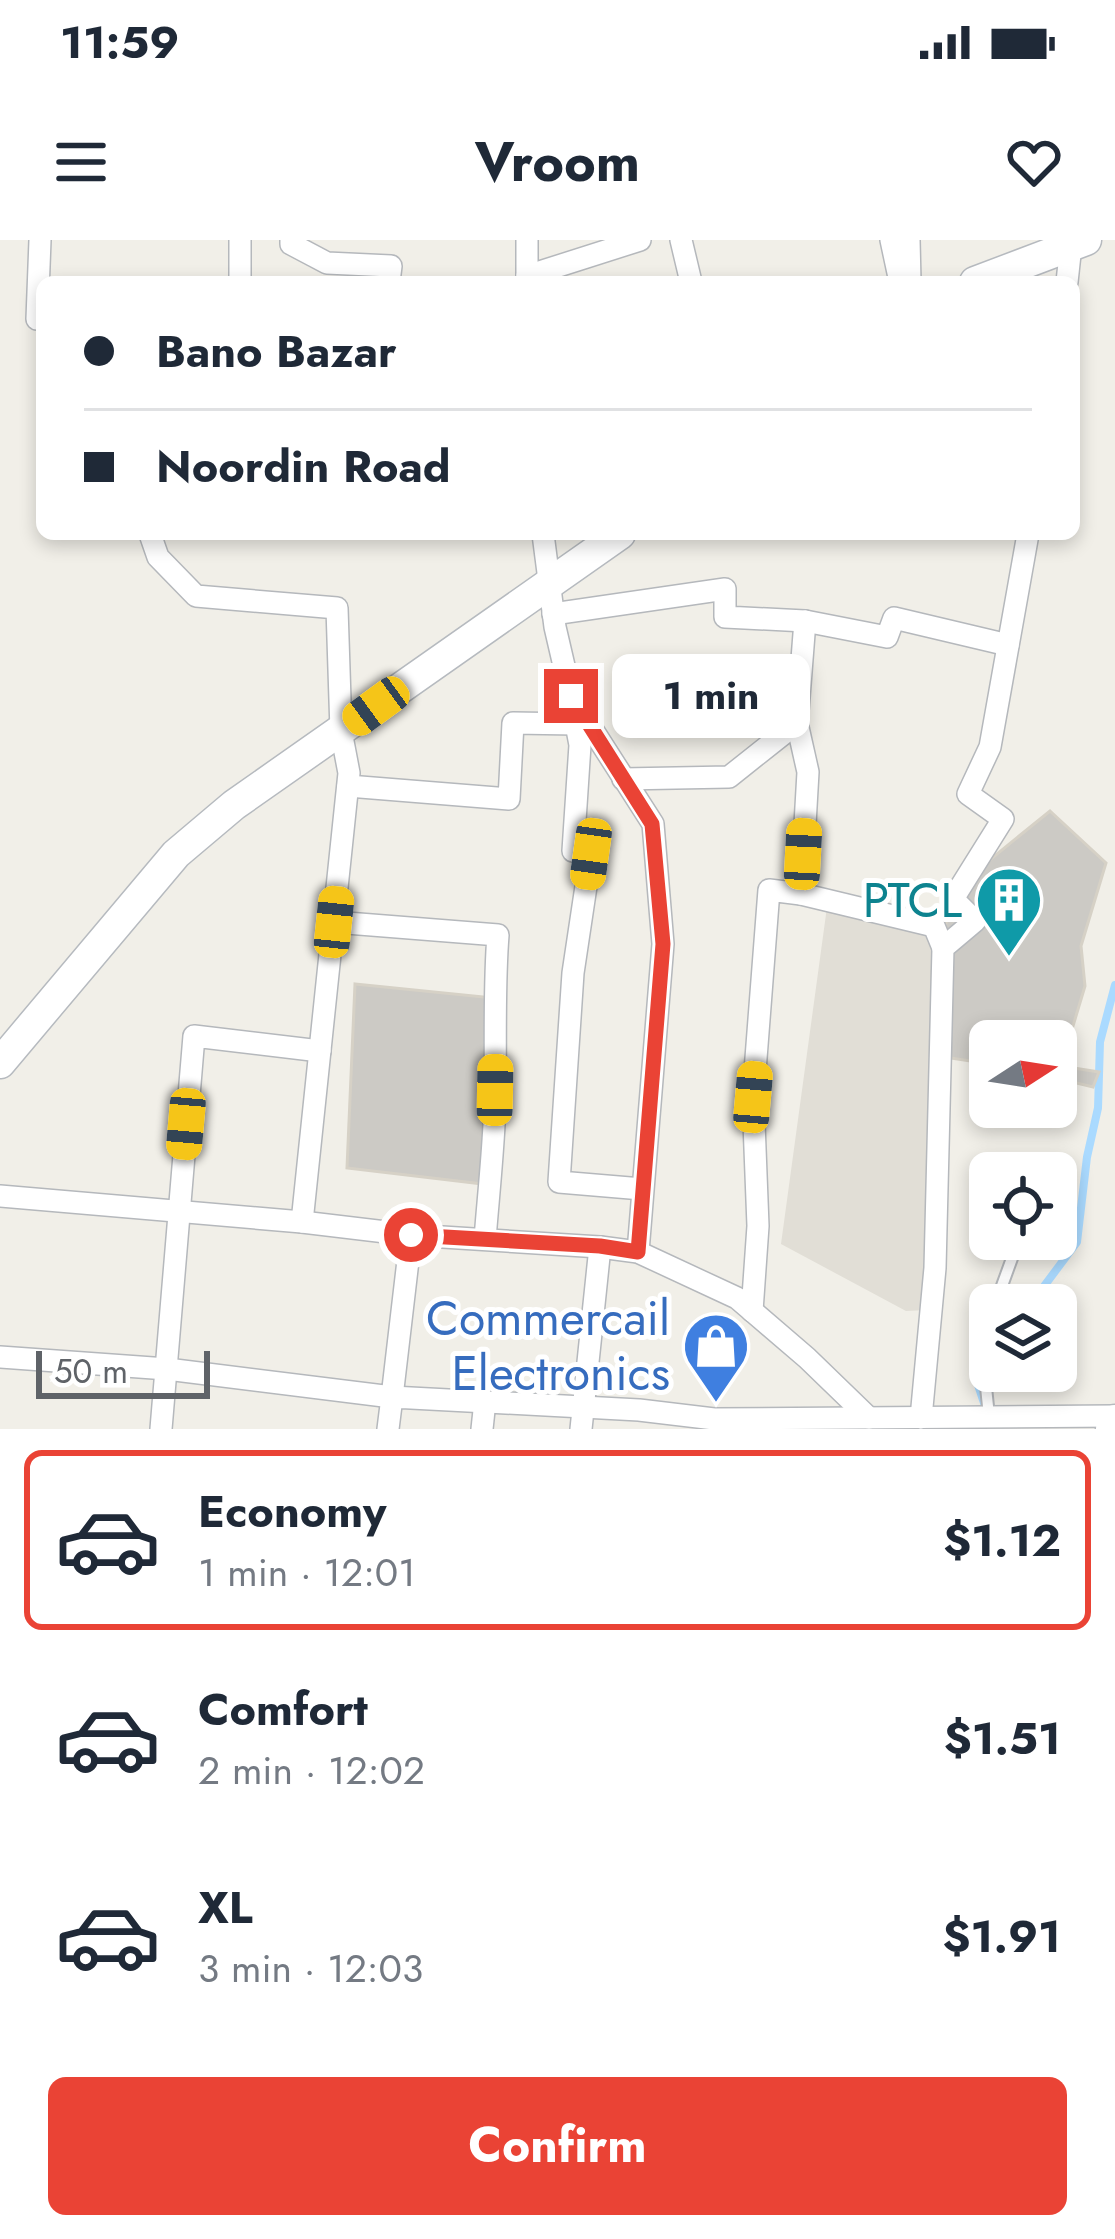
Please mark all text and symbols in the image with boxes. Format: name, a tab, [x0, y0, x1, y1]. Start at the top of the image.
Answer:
text: 11:59	[60, 10, 179, 75]
text: Vroom	[475, 123, 640, 201]
icon: menu	[48, 129, 114, 195]
icon: heart	[1001, 129, 1067, 195]
text: Bano Bazar	[156, 319, 396, 384]
text: Noordin Road	[156, 434, 451, 499]
callout: 1 min	[613, 654, 811, 738]
text: 1 min	[663, 667, 759, 724]
route end	[544, 669, 598, 723]
car	[336, 670, 416, 742]
car	[568, 816, 614, 892]
car	[783, 817, 823, 891]
building icon: PTCL	[974, 865, 1044, 959]
place label: PTCL	[863, 866, 962, 935]
car	[312, 884, 356, 960]
north arrow	[969, 1020, 1077, 1128]
map controls	[969, 1020, 1077, 1392]
car	[476, 1054, 514, 1126]
car	[732, 1060, 774, 1134]
car	[165, 1087, 207, 1161]
button: locate	[969, 1152, 1077, 1260]
route start	[384, 1208, 438, 1262]
place label: Commercail Electronics	[426, 1284, 670, 1408]
button: layers	[969, 1284, 1077, 1392]
shop icon: Commercail Electronics	[681, 1311, 751, 1405]
scale bar	[36, 1345, 210, 1398]
text: 50 m	[54, 1348, 128, 1395]
text: Economy	[198, 1479, 386, 1544]
icon: car	[54, 1486, 162, 1594]
text: $1.12	[943, 1508, 1061, 1573]
text: 1 min · 12:01	[198, 1544, 416, 1601]
text: Comfort	[198, 1677, 368, 1742]
icon: car	[54, 1684, 162, 1792]
text: $1.51	[944, 1706, 1061, 1771]
text: 2 min · 12:02	[198, 1742, 425, 1799]
text: XL	[198, 1875, 253, 1940]
icon: car	[54, 1882, 162, 1990]
text: $1.91	[943, 1904, 1061, 1969]
text: 3 min · 12:03	[198, 1940, 423, 1997]
button: Confirm	[48, 2077, 1067, 2215]

